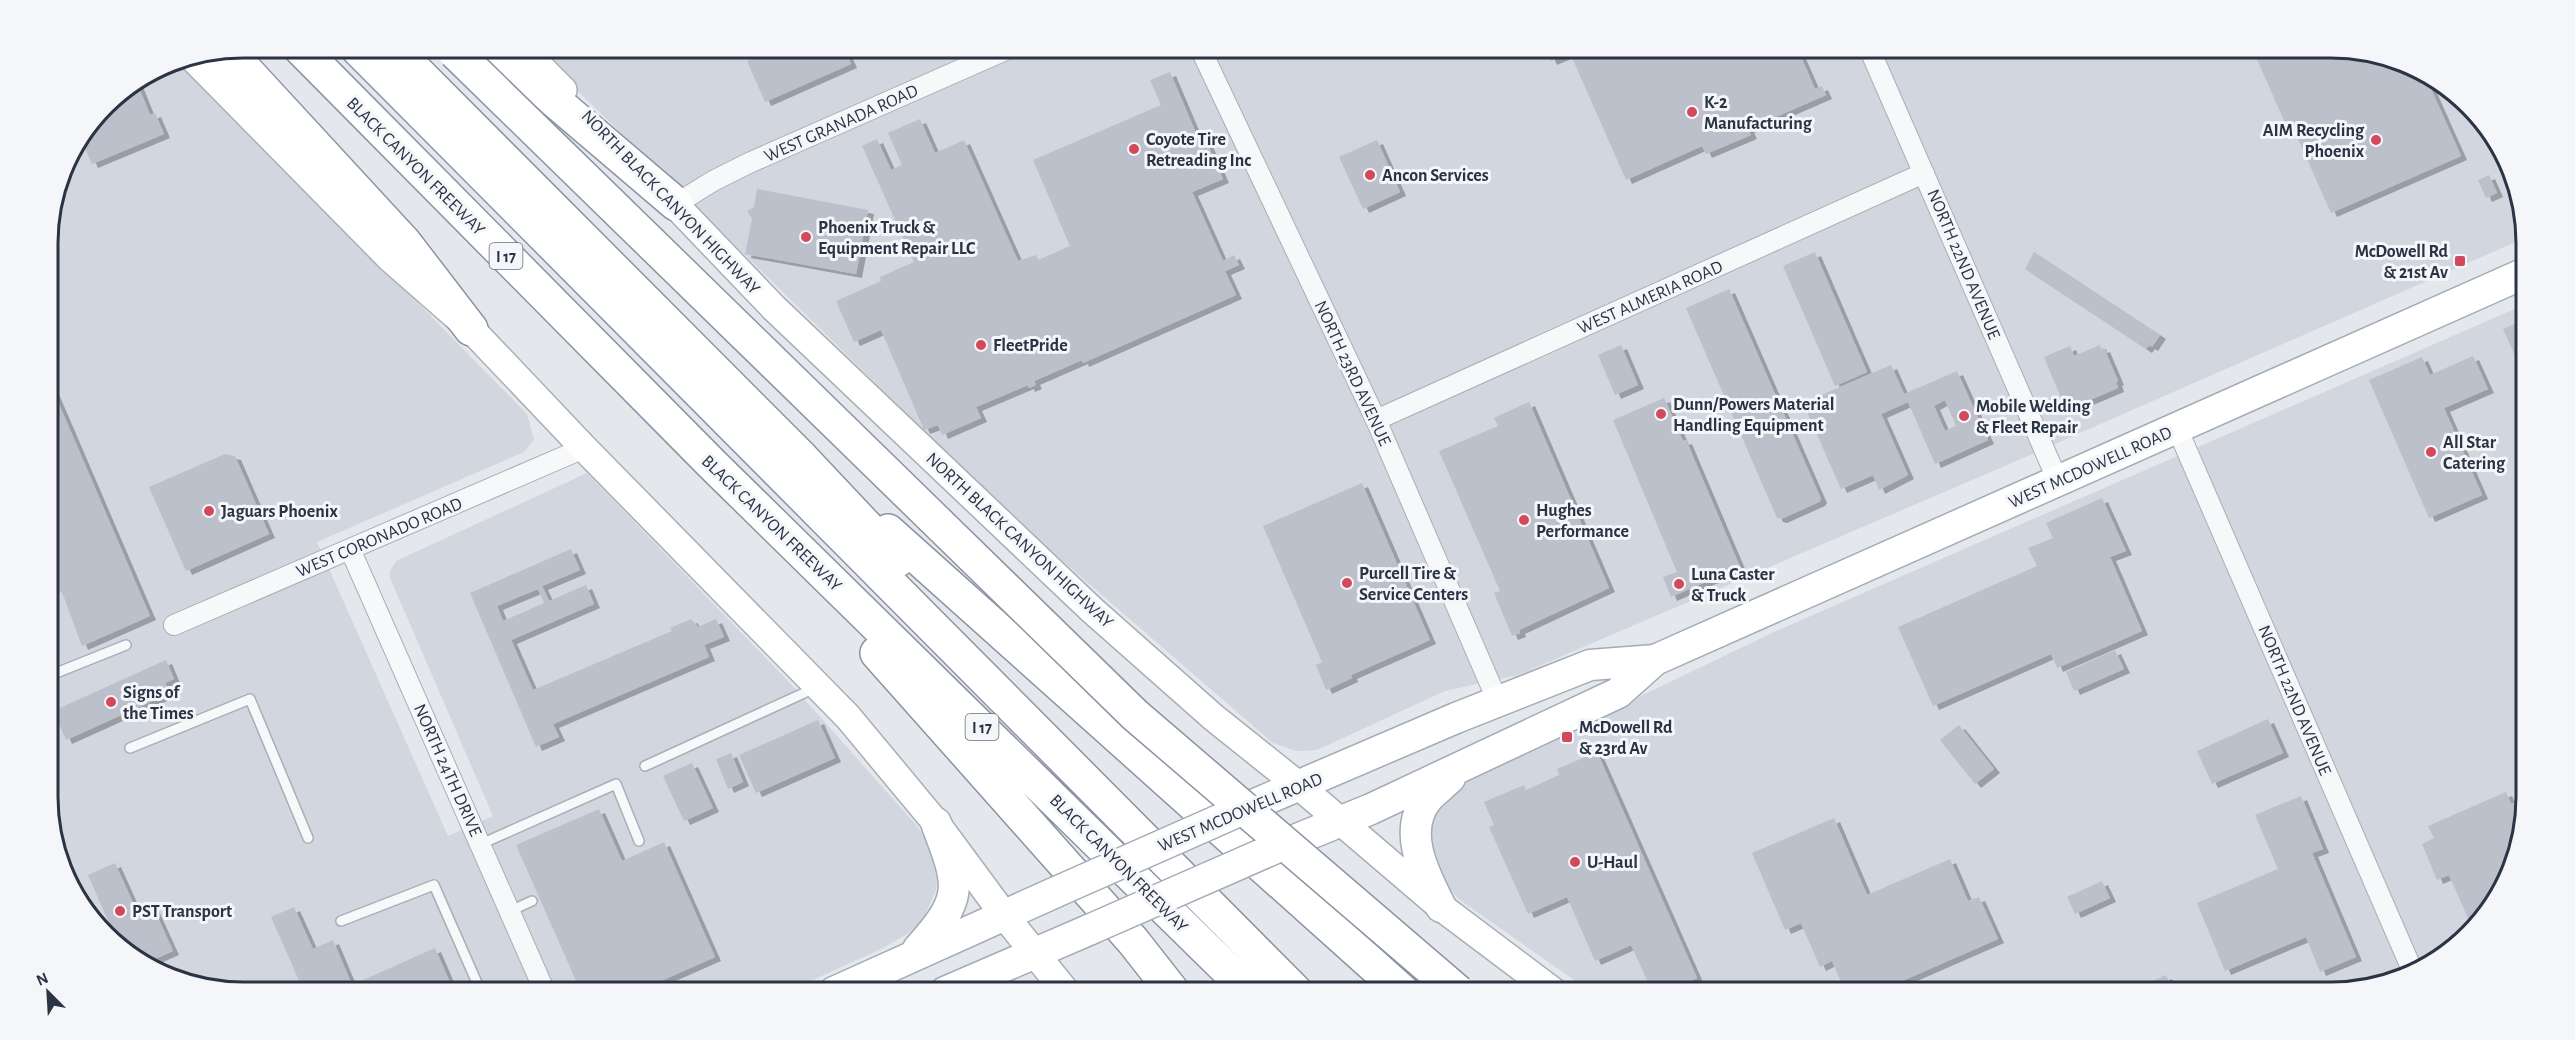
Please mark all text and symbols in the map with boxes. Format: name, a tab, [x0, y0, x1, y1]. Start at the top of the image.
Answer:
street label: WEST GRANADA ROAD	[762, 82, 921, 166]
street label: BLACK CANYON FREEWAY	[343, 94, 488, 240]
place label: K-2 Manufacturing	[1704, 94, 1813, 133]
marker: K-2 Manufacturing	[1685, 105, 1699, 119]
street label: NORTH BLACK CANYON HIGHWAY	[578, 107, 763, 299]
place label: AIM Recycling Phoenix	[2263, 122, 2365, 161]
place label: Coyote Tire Retreading Inc	[1146, 131, 1251, 170]
marker: AIM Recycling Phoenix	[2369, 133, 2383, 147]
marker: Coyote Tire Retreading Inc	[1127, 142, 1141, 156]
place label: Ancon Services	[1382, 167, 1489, 185]
marker: Ancon Services	[1363, 168, 1377, 182]
street label: NORTH 22ND AVENUE	[1923, 187, 2003, 342]
place label: Phoenix Truck & Equipment Repair LLC	[818, 219, 976, 258]
marker: Phoenix Truck & Equipment Repair LLC	[799, 230, 813, 244]
road number: I 17	[490, 243, 522, 269]
place label: McDowell Rd & 21st Av	[2355, 243, 2449, 282]
marker: McDowell Rd & 21st Av	[2453, 254, 2467, 268]
street label: WEST ALMERIA ROAD	[1575, 258, 1726, 338]
street label: NORTH 23RD AVENUE	[1311, 298, 1394, 449]
place label: FleetPride	[993, 337, 1068, 355]
marker: FleetPride	[974, 338, 988, 352]
place label: Dunn/Powers Material Handling Equipment	[1673, 396, 1835, 435]
place label: Mobile Welding & Fleet Repair	[1976, 398, 2091, 437]
marker: Dunn/Powers Material Handling Equipment	[1654, 407, 1668, 421]
marker: Mobile Welding & Fleet Repair	[1957, 409, 1971, 423]
street label: WEST MCDOWELL ROAD	[2006, 424, 2175, 512]
place label: All Star Catering	[2443, 434, 2506, 473]
marker: All Star Catering	[2424, 445, 2438, 459]
street label: NORTH BLACK CANYON HIGHWAY	[922, 449, 1117, 632]
street label: BLACK CANYON FREEWAY	[698, 452, 845, 595]
street label: WEST CORONADO ROAD	[294, 495, 465, 581]
place label: Hughes Performance	[1536, 502, 1629, 541]
place label: Jaguars Phoenix	[221, 503, 338, 521]
marker: Jaguars Phoenix	[202, 504, 216, 518]
marker: Hughes Performance	[1517, 513, 1531, 527]
place label: Purcell Tire & Service Centers	[1359, 565, 1468, 604]
place label: Luna Caster & Truck	[1691, 566, 1775, 605]
marker: Purcell Tire & Service Centers	[1340, 576, 1354, 590]
marker: Luna Caster & Truck	[1672, 577, 1686, 591]
street label: NORTH 22ND AVENUE	[2254, 623, 2334, 778]
place label: Signs of the Times	[123, 684, 194, 723]
marker: Signs of the Times	[104, 695, 118, 709]
street label: NORTH 24TH DRIVE	[410, 702, 484, 840]
road number: I 17	[966, 714, 998, 740]
place label: McDowell Rd & 23rd Av	[1579, 719, 1673, 758]
marker: McDowell Rd & 23rd Av	[1560, 730, 1574, 744]
street label: WEST MCDOWELL ROAD	[1156, 770, 1325, 856]
street label: BLACK CANYON FREEWAY	[1046, 791, 1191, 937]
place label: U-Haul	[1587, 854, 1638, 872]
marker: U-Haul	[1568, 855, 1582, 869]
place label: PST Transport	[132, 903, 232, 921]
marker: PST Transport	[113, 904, 127, 918]
north arrow	[18, 962, 78, 1022]
text: N	[34, 970, 51, 989]

